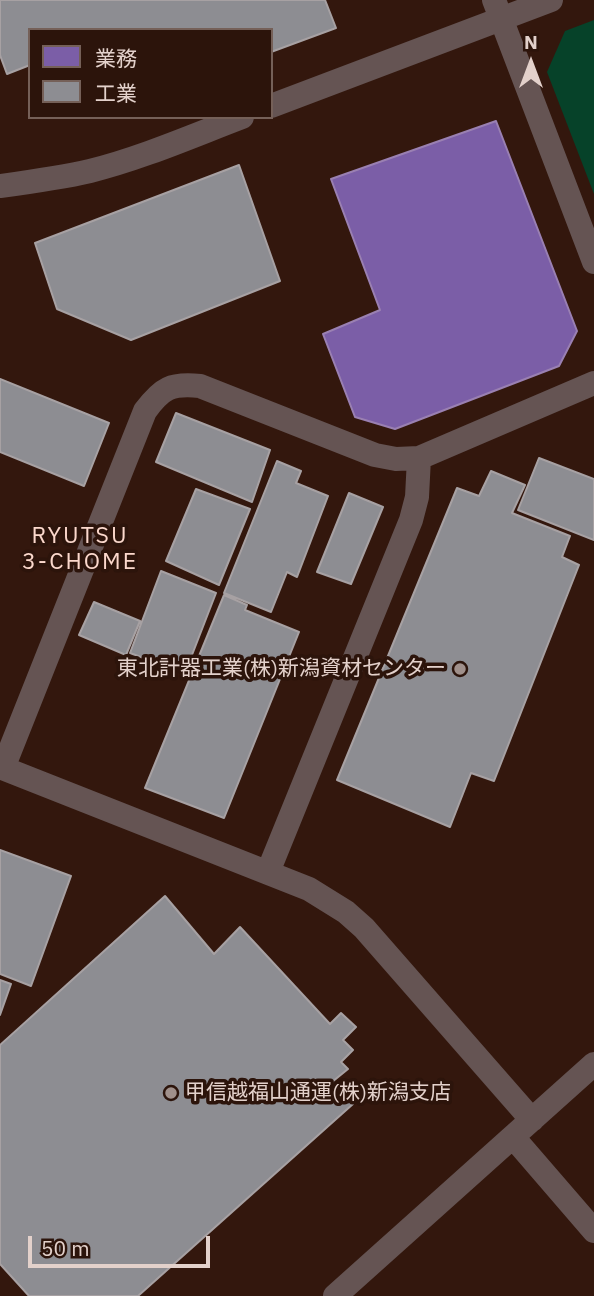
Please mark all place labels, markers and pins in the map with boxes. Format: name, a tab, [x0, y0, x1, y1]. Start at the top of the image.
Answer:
place label: 東北計器工業(株)新潟資材センター	[117, 656, 446, 682]
marker: 東北計器工業(株)新潟資材センター	[452, 661, 468, 677]
place label: 甲信越福山通運(株)新潟支店	[185, 1080, 451, 1106]
marker: 甲信越福山通運(株)新潟支店	[163, 1085, 179, 1101]

